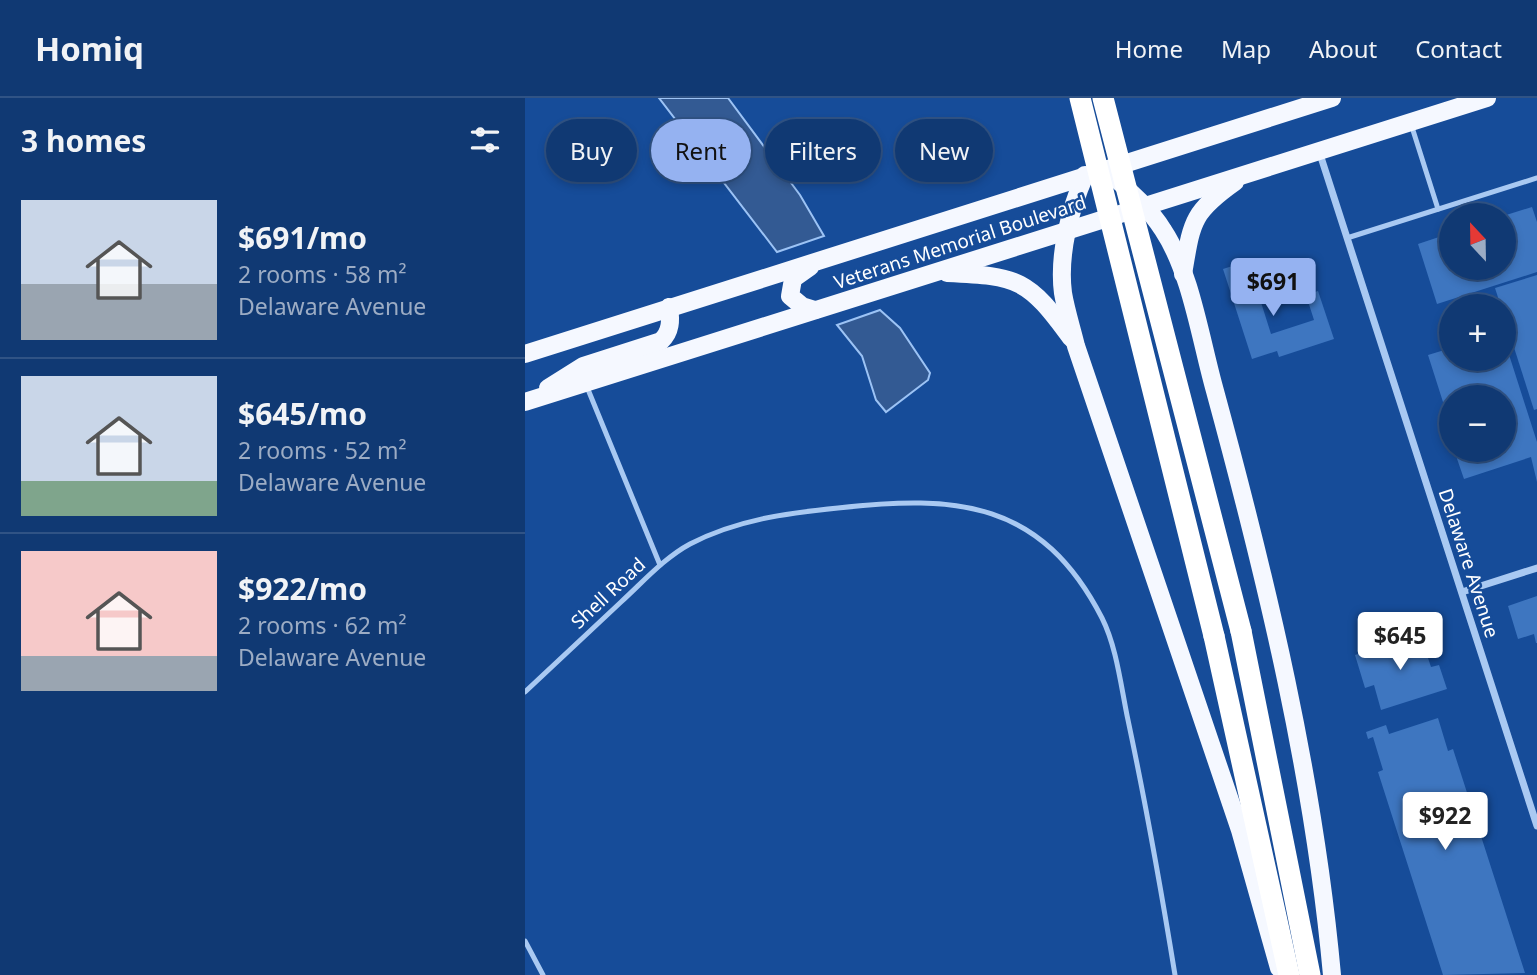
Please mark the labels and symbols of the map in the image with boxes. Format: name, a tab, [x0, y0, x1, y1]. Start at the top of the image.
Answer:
street label: Veterans Memorial Boulevard	[830, 189, 1090, 295]
north arrow	[1439, 203, 1515, 280]
pin: $691	[1232, 258, 1314, 318]
street label: Delaware Avenue	[1433, 485, 1505, 641]
street label: Shell Road	[565, 552, 651, 634]
pin: $645	[1359, 612, 1441, 672]
pin: $922	[1404, 792, 1486, 852]

